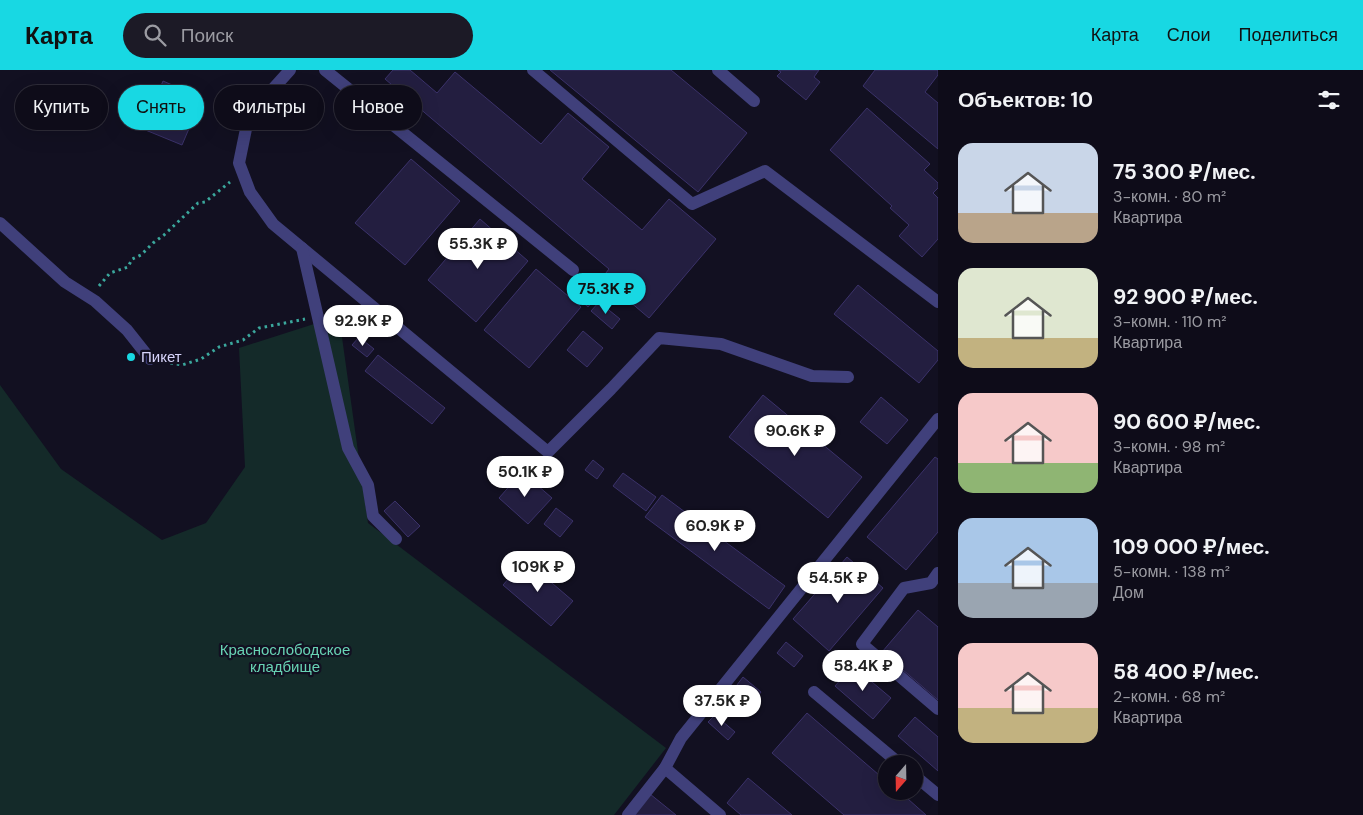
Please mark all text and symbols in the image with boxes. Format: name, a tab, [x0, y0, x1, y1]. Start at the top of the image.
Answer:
search box	[123, 13, 473, 58]
text: Карта	[25, 20, 93, 51]
icon: search	[141, 21, 169, 49]
text: Поиск	[181, 23, 233, 48]
text: Карта	[1091, 23, 1139, 47]
text: Слои	[1167, 23, 1211, 47]
text: Поделиться	[1239, 23, 1338, 47]
chip: Купить	[15, 85, 108, 130]
chip: Снять	[118, 85, 204, 130]
chip: Фильтры	[214, 85, 324, 130]
chip: Новое	[334, 85, 422, 130]
text: Объектов: 10	[958, 86, 1093, 114]
icon: filters	[1315, 86, 1343, 114]
text: 75 300 ₽/мес.	[1113, 158, 1256, 186]
icon: home	[998, 163, 1058, 223]
text: 3-комн. · 80 m²	[1113, 186, 1226, 207]
text: Квартира	[1113, 207, 1182, 228]
pin: 55.3K ₽	[432, 228, 524, 270]
text: 55.3K ₽	[449, 233, 507, 254]
pin: 75.3K ₽	[560, 272, 652, 315]
text: 75.3K ₽	[578, 278, 634, 299]
text: 92 900 ₽/мес.	[1113, 283, 1258, 311]
icon: home	[998, 288, 1058, 348]
pin: 92.9K ₽	[317, 304, 409, 347]
text: 92.9K ₽	[334, 310, 392, 331]
text: 3-комн. · 110 m²	[1113, 311, 1227, 332]
text: Квартира	[1113, 332, 1182, 353]
place label: Пикет	[141, 347, 182, 367]
marker: Пикет	[125, 351, 137, 363]
text: 90 600 ₽/мес.	[1113, 408, 1260, 436]
icon: home	[998, 413, 1058, 473]
pin: 90.6K ₽	[749, 414, 841, 457]
text: 90.6K ₽	[765, 420, 825, 441]
text: 3-комн. · 98 m²	[1113, 436, 1225, 457]
pin: 50.1K ₽	[479, 456, 571, 498]
text: Квартира	[1113, 457, 1182, 478]
text: 50.1K ₽	[498, 461, 552, 482]
pin: 60.9K ₽	[669, 510, 761, 552]
text: 60.9K ₽	[685, 515, 745, 536]
text: 109 000 ₽/мес.	[1113, 533, 1270, 561]
icon: home	[998, 538, 1058, 598]
pin: 109K ₽	[497, 550, 579, 593]
text: 109K ₽	[512, 556, 564, 577]
text: 5-комн. · 138 m²	[1113, 561, 1230, 582]
pin: 54.5K ₽	[792, 562, 884, 604]
text: 54.5K ₽	[808, 567, 868, 588]
text: Дом	[1113, 582, 1144, 603]
park label: Краснослободское кладбище	[220, 640, 350, 677]
pin: 58.4K ₽	[817, 650, 909, 692]
text: 58.4K ₽	[833, 655, 893, 676]
text: 58 400 ₽/мес.	[1113, 658, 1259, 686]
icon: home	[998, 663, 1058, 723]
pin: 37.5K ₽	[676, 684, 768, 727]
text: 2-комн. · 68 m²	[1113, 686, 1225, 707]
text: 37.5K ₽	[694, 690, 750, 711]
text: Квартира	[1113, 707, 1182, 728]
north arrow	[878, 755, 922, 800]
map controls	[878, 755, 923, 800]

